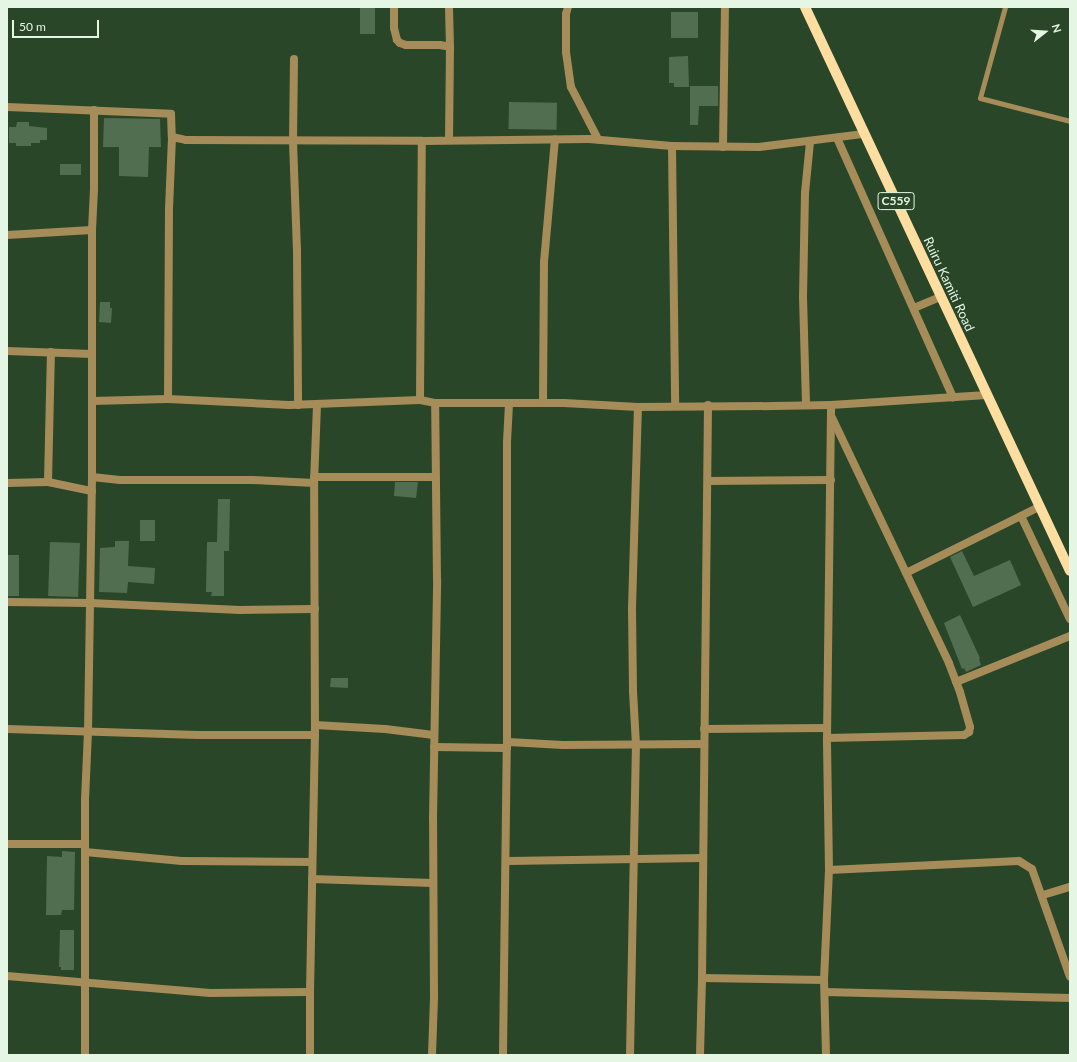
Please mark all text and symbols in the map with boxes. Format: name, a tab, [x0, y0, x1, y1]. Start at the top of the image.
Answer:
scale bar	[14, 12, 101, 38]
north arrow	[1025, 12, 1065, 52]
text: 50 m	[19, 19, 46, 34]
text: N	[1049, 22, 1064, 34]
road number: C559	[877, 191, 915, 211]
street label: Ruiru Kamiti Road	[920, 234, 978, 334]

